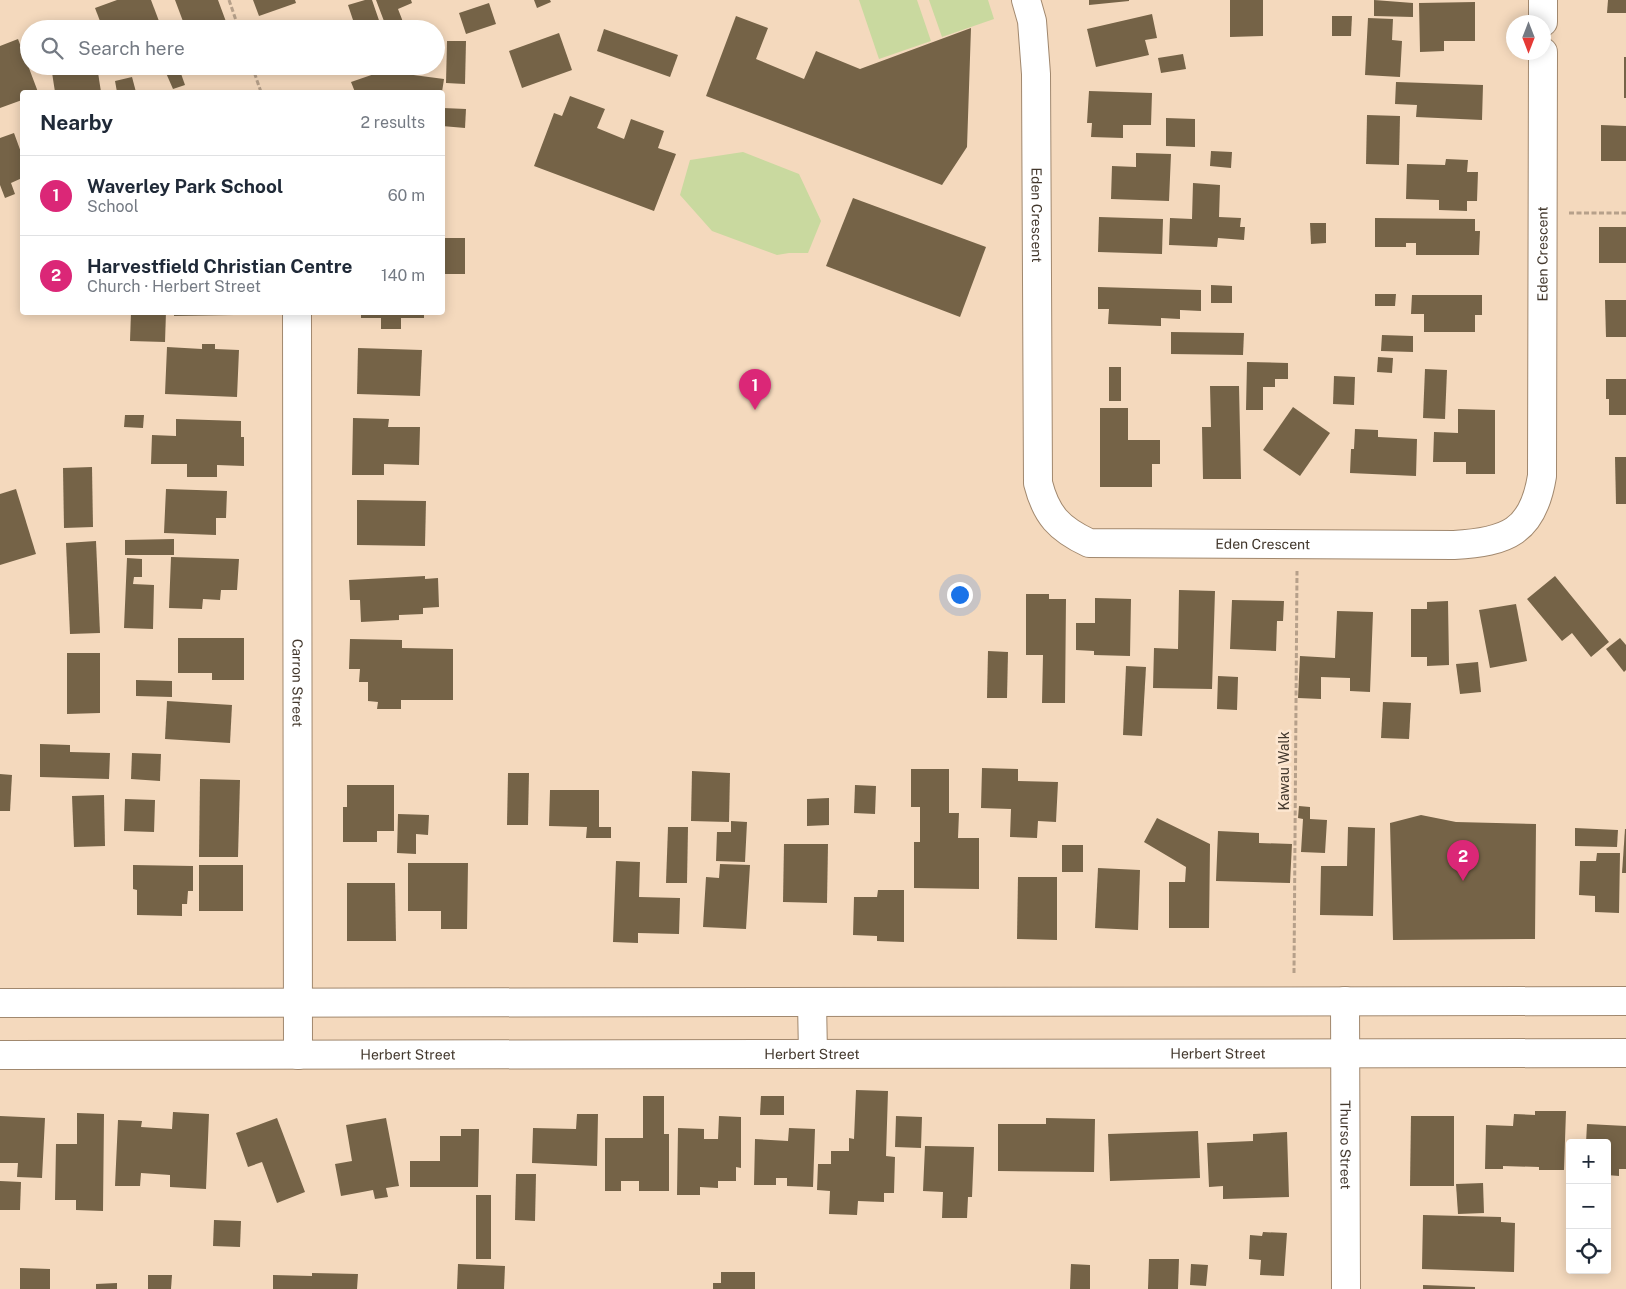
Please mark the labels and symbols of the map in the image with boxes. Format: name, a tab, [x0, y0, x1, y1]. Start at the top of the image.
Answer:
north arrow	[1506, 15, 1551, 60]
street label: Eden Crescent	[1028, 167, 1045, 263]
street label: Eden Crescent	[1534, 206, 1551, 301]
pin: 1	[739, 369, 771, 410]
street label: Eden Crescent	[1215, 536, 1310, 552]
your location	[947, 582, 973, 608]
street label: Carron Street	[289, 639, 306, 727]
street label: Kawau Walk	[1276, 731, 1292, 811]
pin: 2	[1447, 840, 1479, 881]
street label: Herbert Street	[1170, 1045, 1266, 1062]
street label: Herbert Street	[360, 1046, 456, 1063]
street label: Herbert Street	[764, 1046, 860, 1062]
street label: Thurso Street	[1337, 1100, 1354, 1190]

